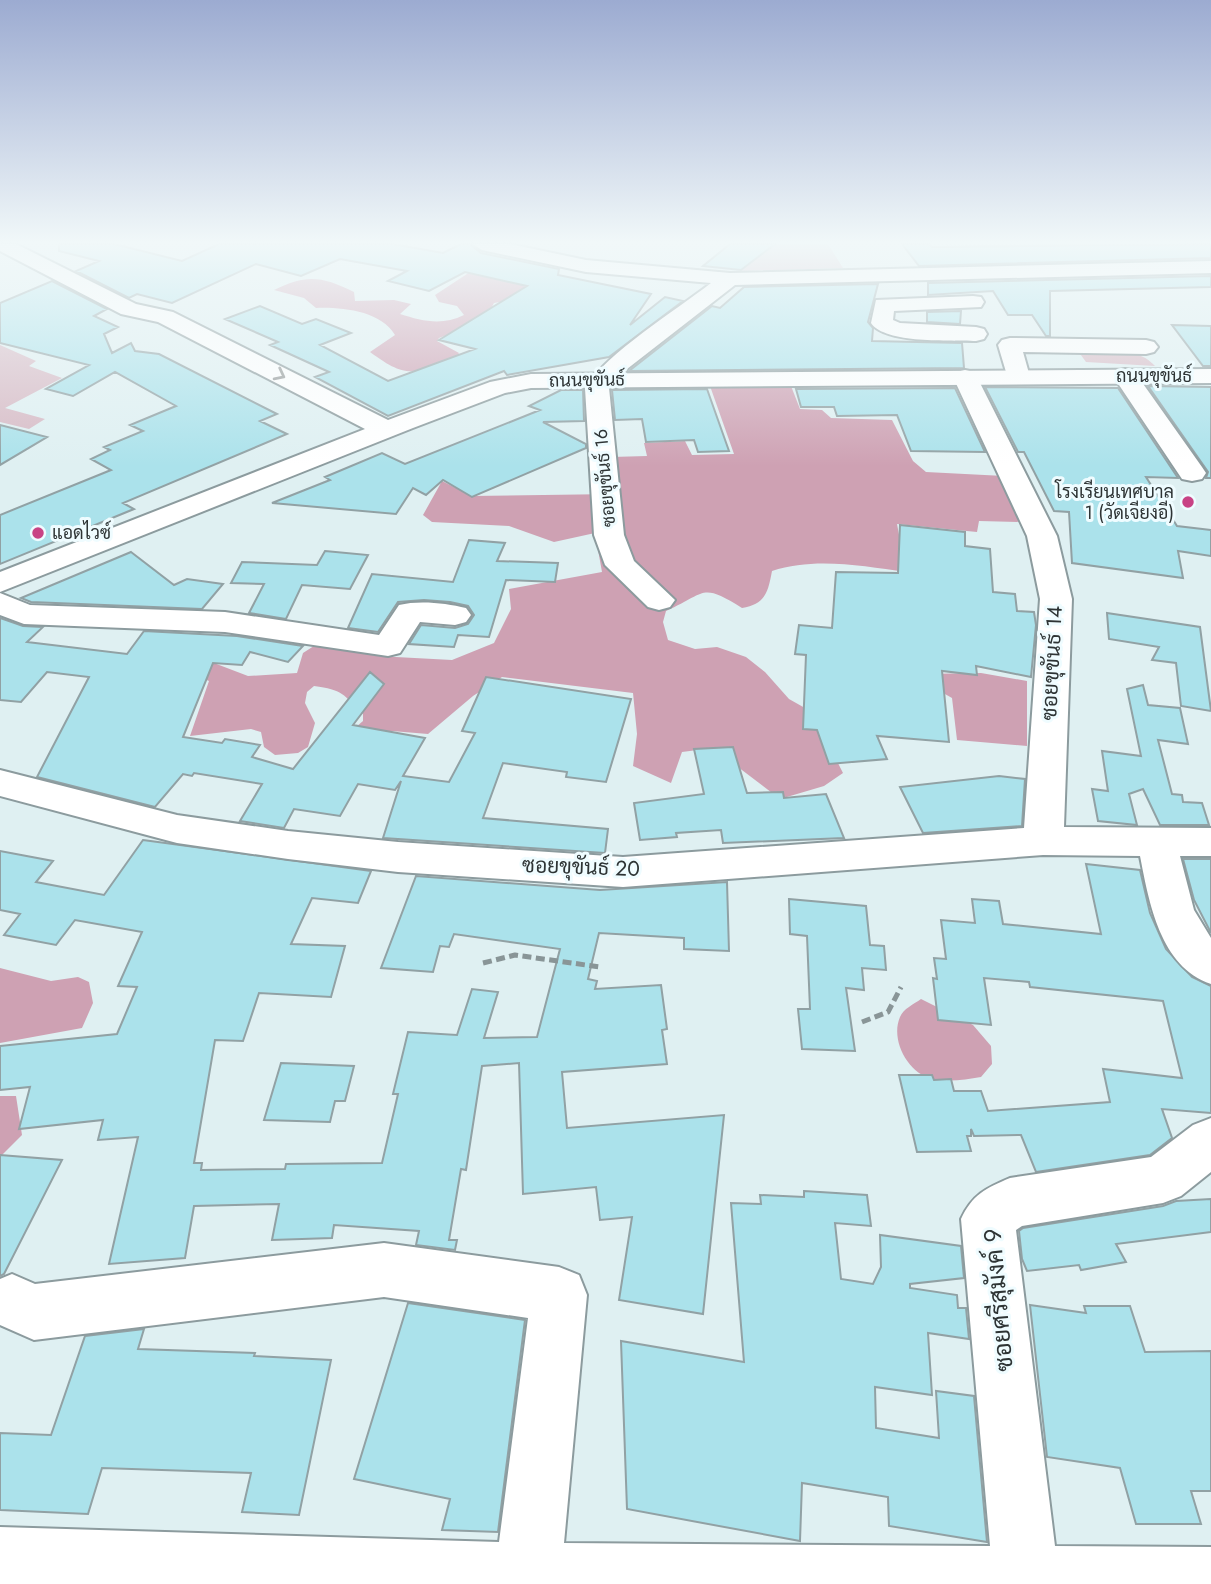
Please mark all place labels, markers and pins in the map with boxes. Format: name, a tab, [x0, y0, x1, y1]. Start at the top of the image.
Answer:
place label: โรงเรียนเทศบาล 1 (วัดเจียงอี)	[1054, 479, 1174, 526]
marker: โรงเรียนเทศบาล 1 (วัดเจียงอี)	[1180, 494, 1196, 510]
place label: แอดไวซ์	[52, 520, 111, 546]
marker: แอดไวซ์	[30, 525, 46, 541]

